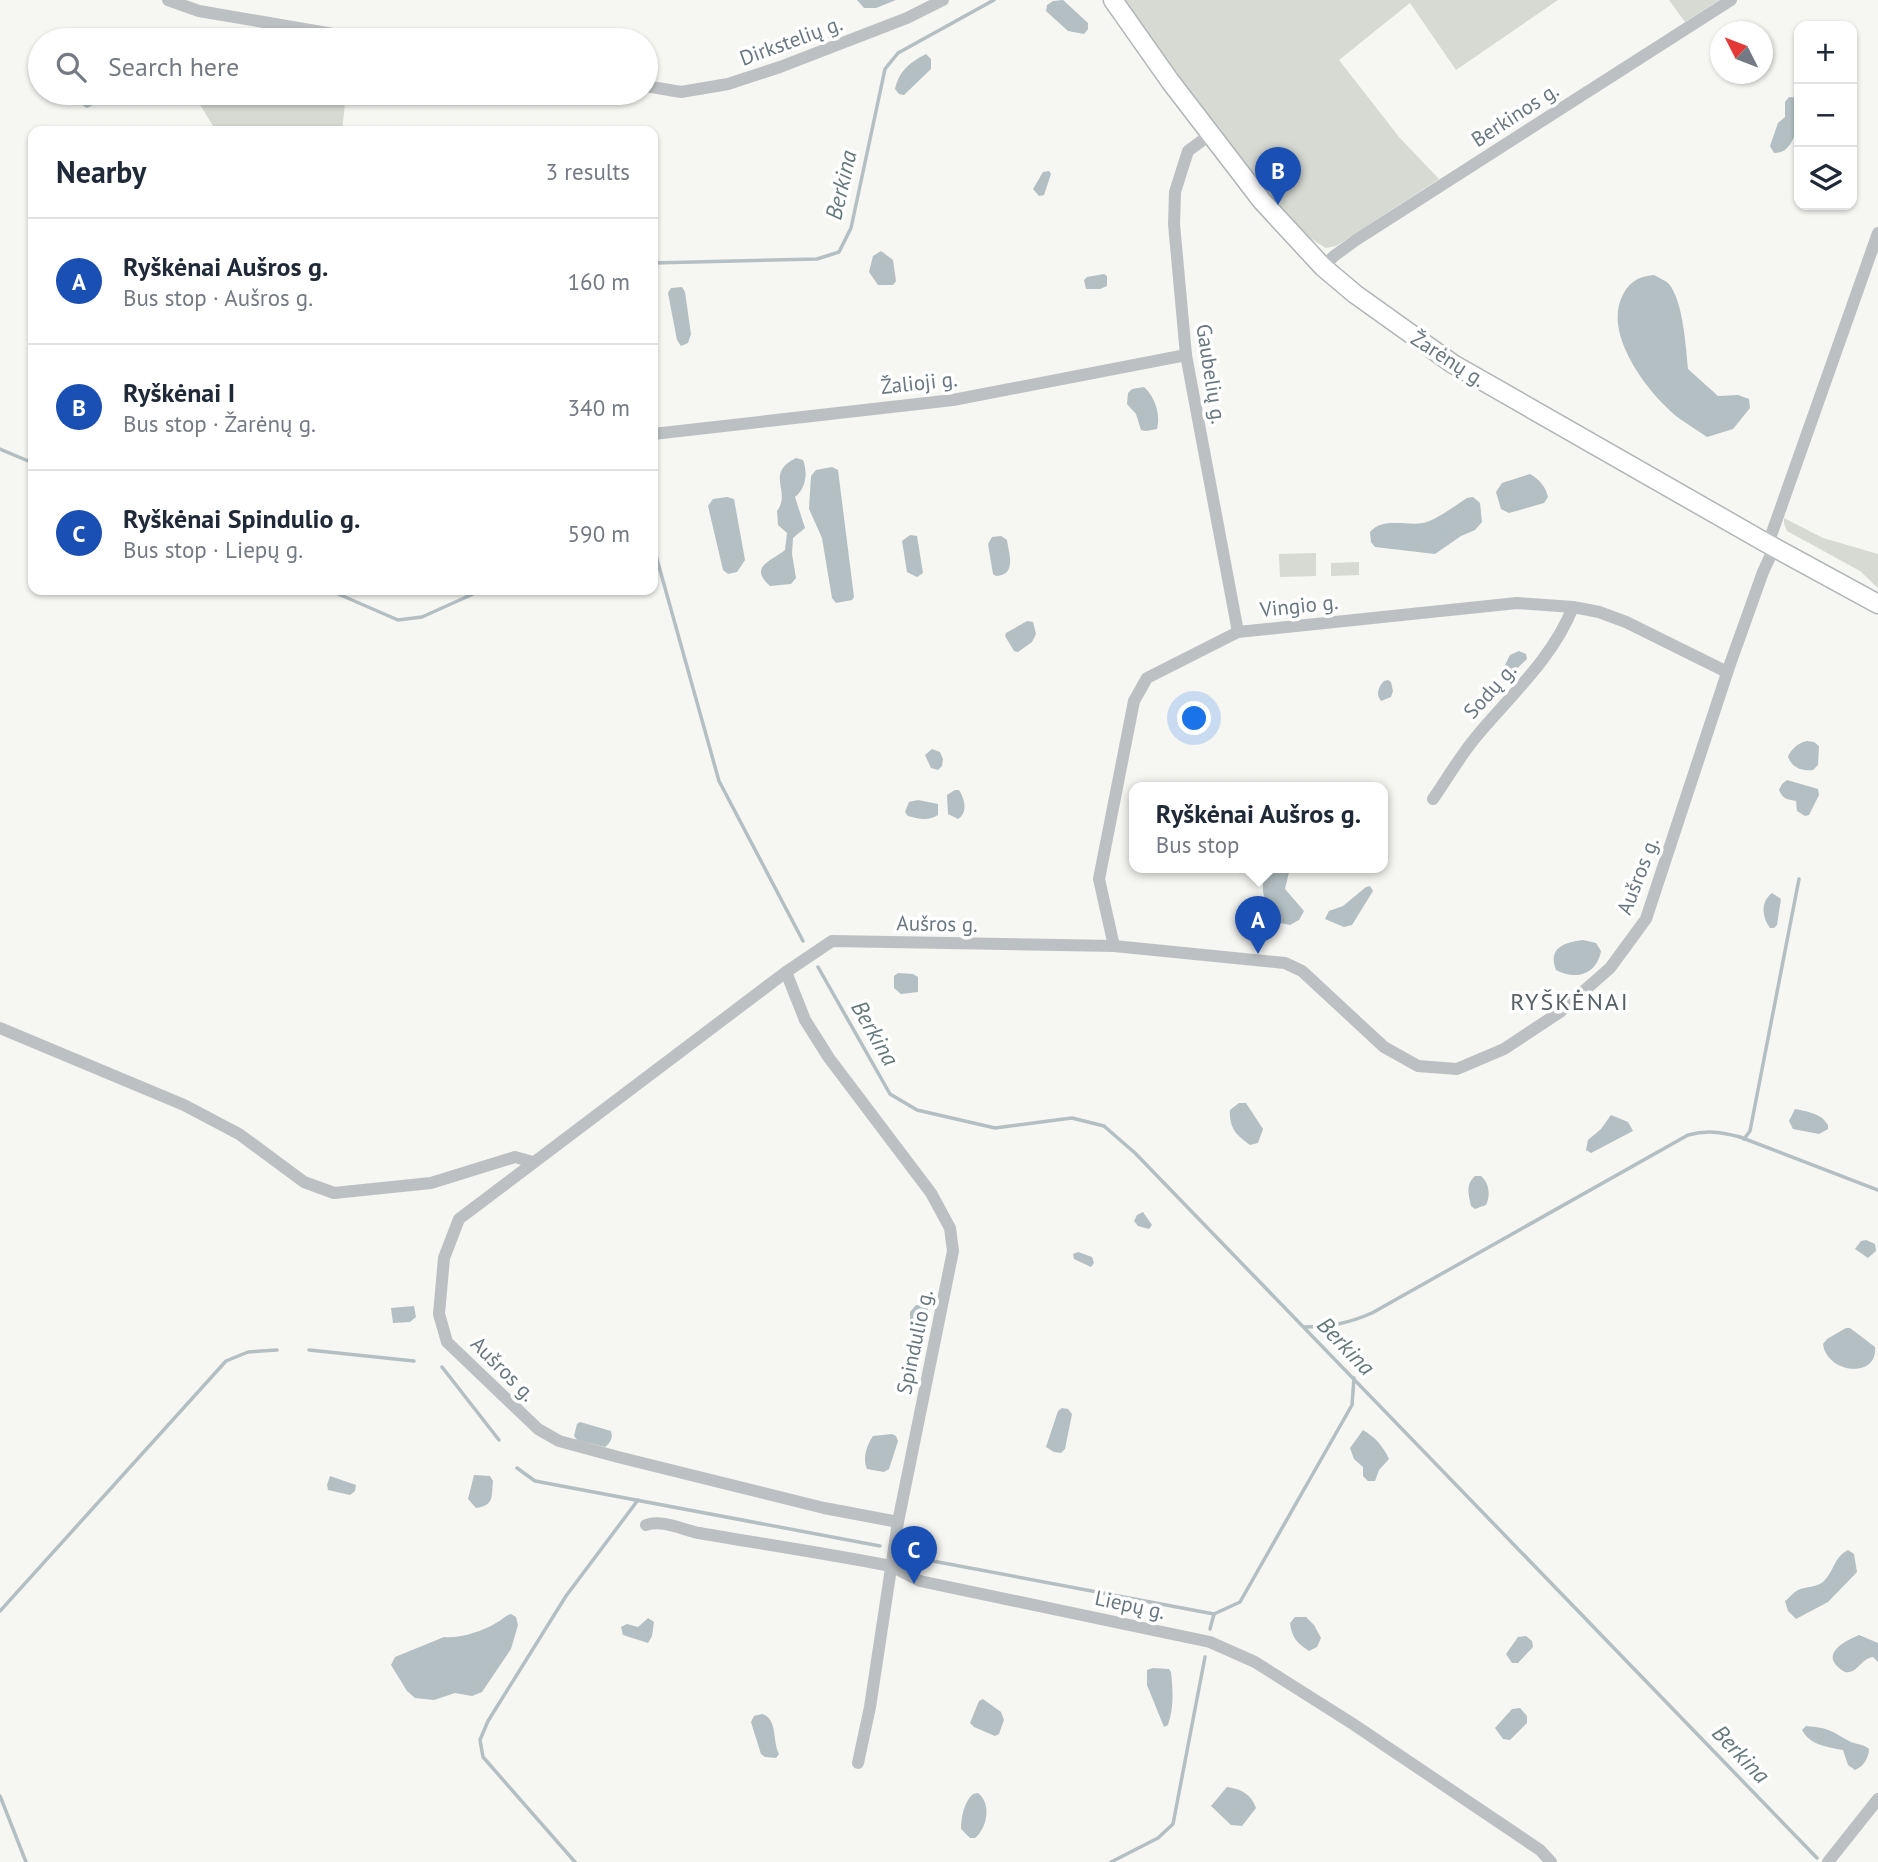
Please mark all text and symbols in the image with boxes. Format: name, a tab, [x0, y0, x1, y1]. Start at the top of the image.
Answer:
street label: Dirkstelių g.	[736, 9, 846, 72]
north arrow	[1710, 21, 1773, 84]
map controls	[1794, 21, 1857, 210]
button: +	[1794, 21, 1857, 84]
search box	[28, 28, 658, 105]
icon: search	[52, 48, 90, 86]
text: Search here	[108, 50, 239, 83]
street label: Berkinos g.	[1466, 76, 1563, 153]
button: −	[1794, 84, 1857, 147]
water label: Berkina	[818, 147, 863, 222]
pin: B	[1255, 147, 1301, 205]
button: layers	[1794, 147, 1857, 210]
text: Nearby	[56, 152, 146, 191]
text: 3 results	[546, 157, 630, 186]
text: Ryškėnai Aušros g.	[123, 250, 328, 283]
text: A	[72, 267, 86, 296]
text: 160 m	[568, 267, 630, 296]
text: Bus stop · Aušros g.	[123, 283, 313, 312]
street label: Gaubelių g.	[1190, 322, 1233, 426]
street label: Žarėnų g.	[1406, 325, 1491, 393]
street label: Žalioji g.	[879, 365, 959, 400]
text: Ryškėnai I	[123, 376, 235, 409]
text: B	[72, 393, 86, 422]
text: 340 m	[568, 393, 630, 422]
text: Bus stop · Žarėnų g.	[123, 409, 316, 438]
text: Ryškėnai Spindulio g.	[123, 502, 360, 535]
text: C	[73, 519, 85, 548]
text: 590 m	[568, 519, 630, 548]
text: Bus stop · Liepų g.	[123, 535, 303, 564]
street label: Vingio g.	[1257, 588, 1339, 623]
street label: Sodų g.	[1457, 657, 1522, 724]
your location	[1177, 701, 1211, 735]
popup	[1129, 782, 1388, 873]
text: Ryškėnai Aušros g.	[1156, 797, 1361, 830]
text: Bus stop	[1156, 830, 1239, 859]
street label: Aušros g.	[1610, 833, 1665, 918]
pin: A	[1235, 896, 1281, 954]
street label: Aušros g.	[896, 909, 978, 938]
district label: RYŠKĖNAI	[1510, 986, 1630, 1017]
water label: Berkina	[845, 995, 906, 1071]
street label: Spindulio g.	[890, 1287, 939, 1397]
water label: Berkina	[1311, 1310, 1381, 1381]
street label: Aušros g.	[465, 1330, 542, 1407]
pin: C	[891, 1526, 937, 1584]
street label: Liepų g.	[1092, 1584, 1168, 1625]
water label: Berkina	[1706, 1718, 1776, 1789]

